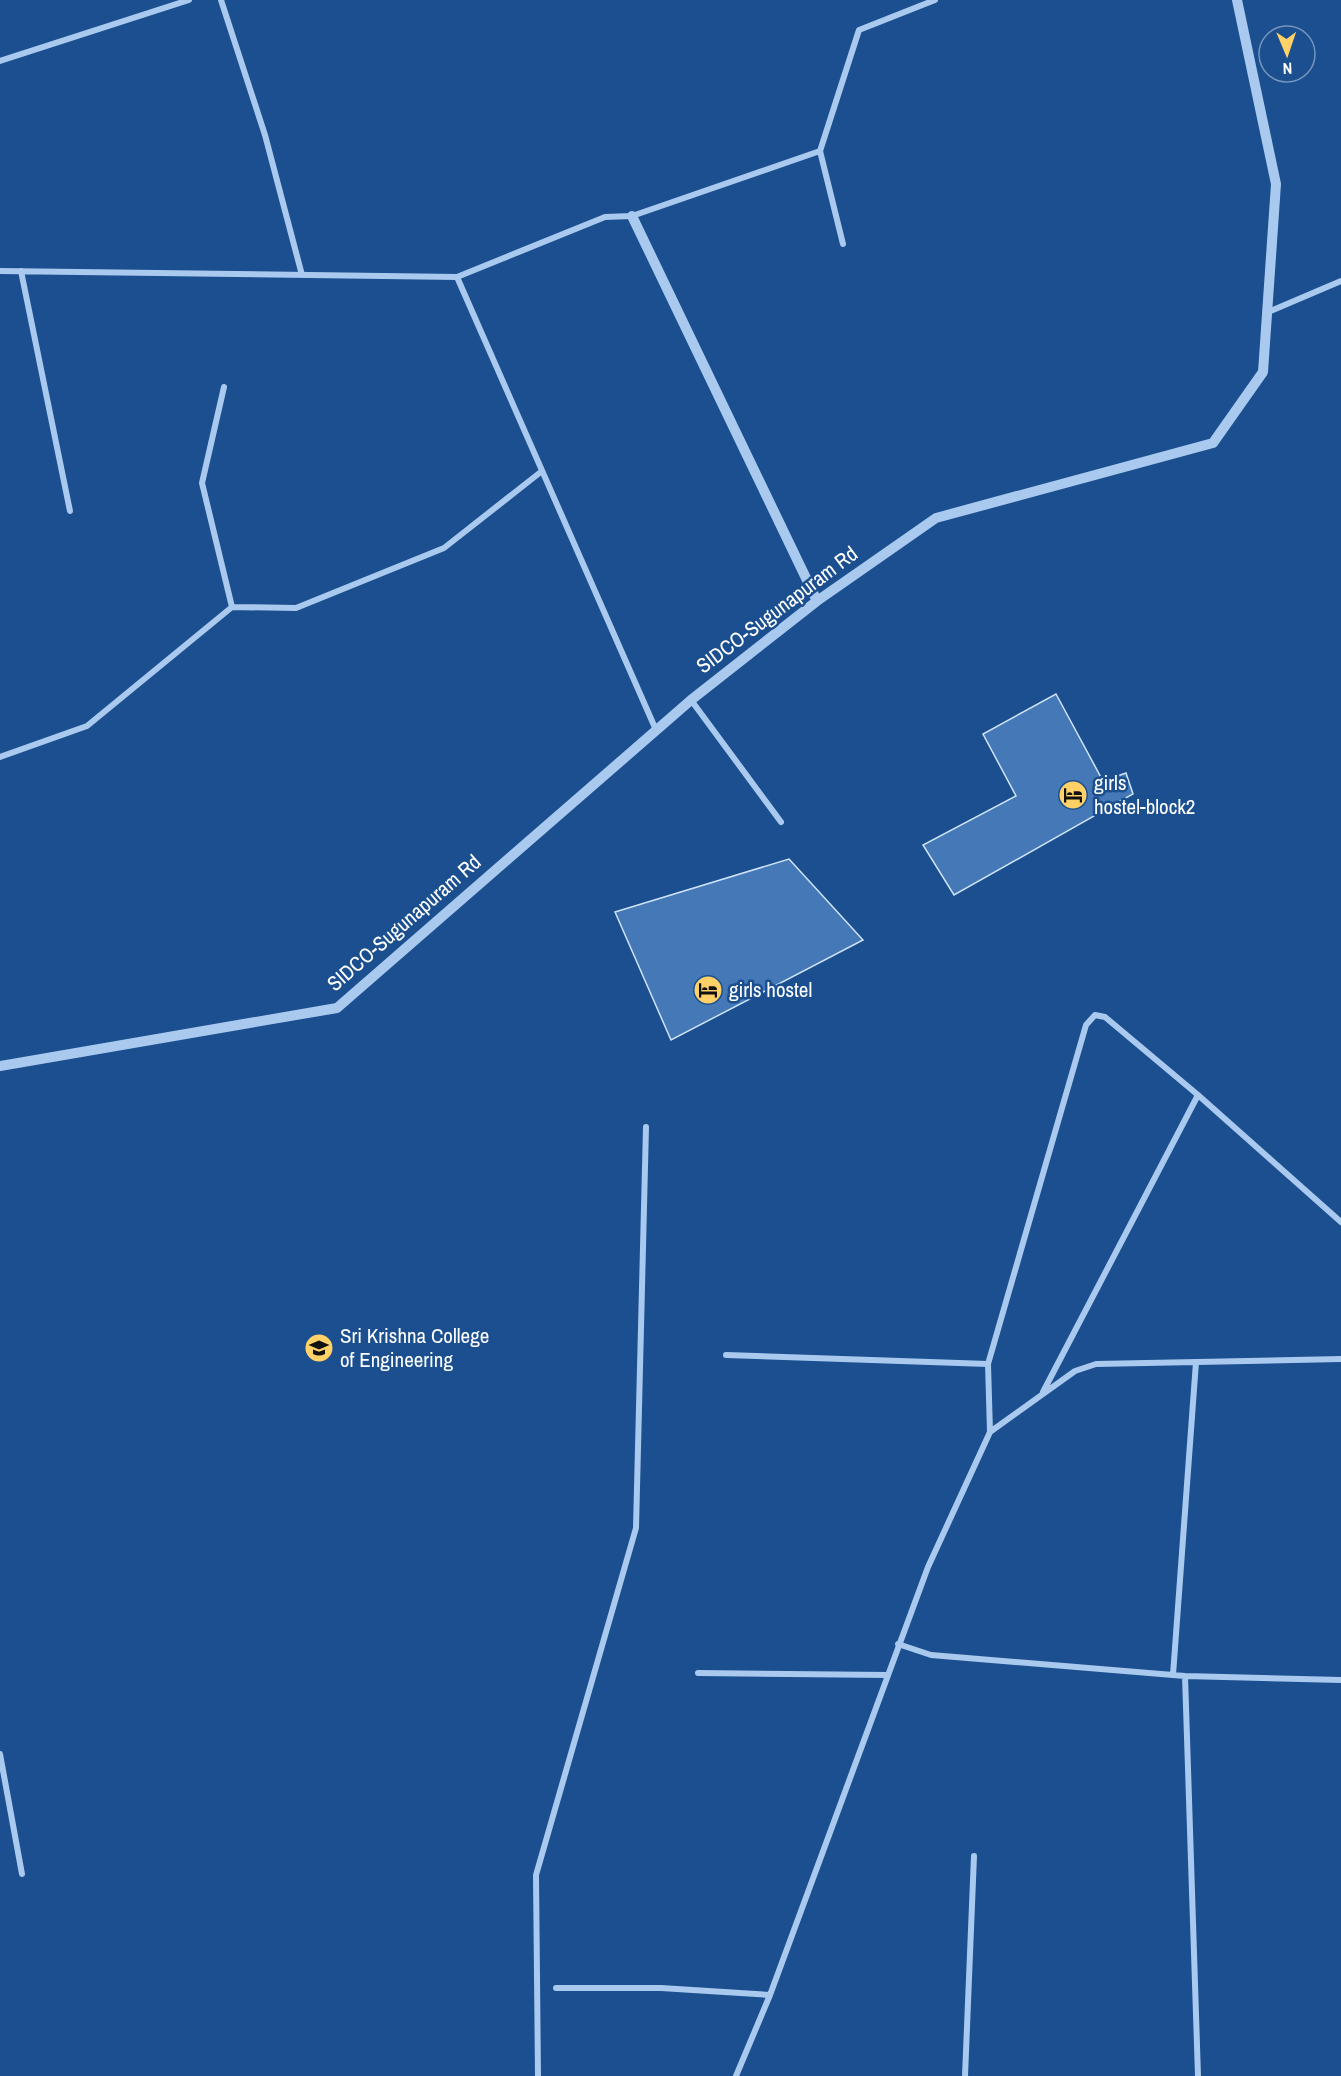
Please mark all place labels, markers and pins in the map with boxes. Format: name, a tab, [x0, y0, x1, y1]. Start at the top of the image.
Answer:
place label: girls hostel-block2	[1094, 768, 1195, 821]
hotel icon: girls hostel-block2	[1057, 779, 1089, 811]
hotel icon: girls hostel	[692, 974, 724, 1006]
place label: girls hostel	[729, 975, 812, 1004]
place label: Sri Krishna College of Engineering	[340, 1321, 489, 1374]
school or university icon: Sri Krishna College of Engineering	[303, 1332, 335, 1364]

